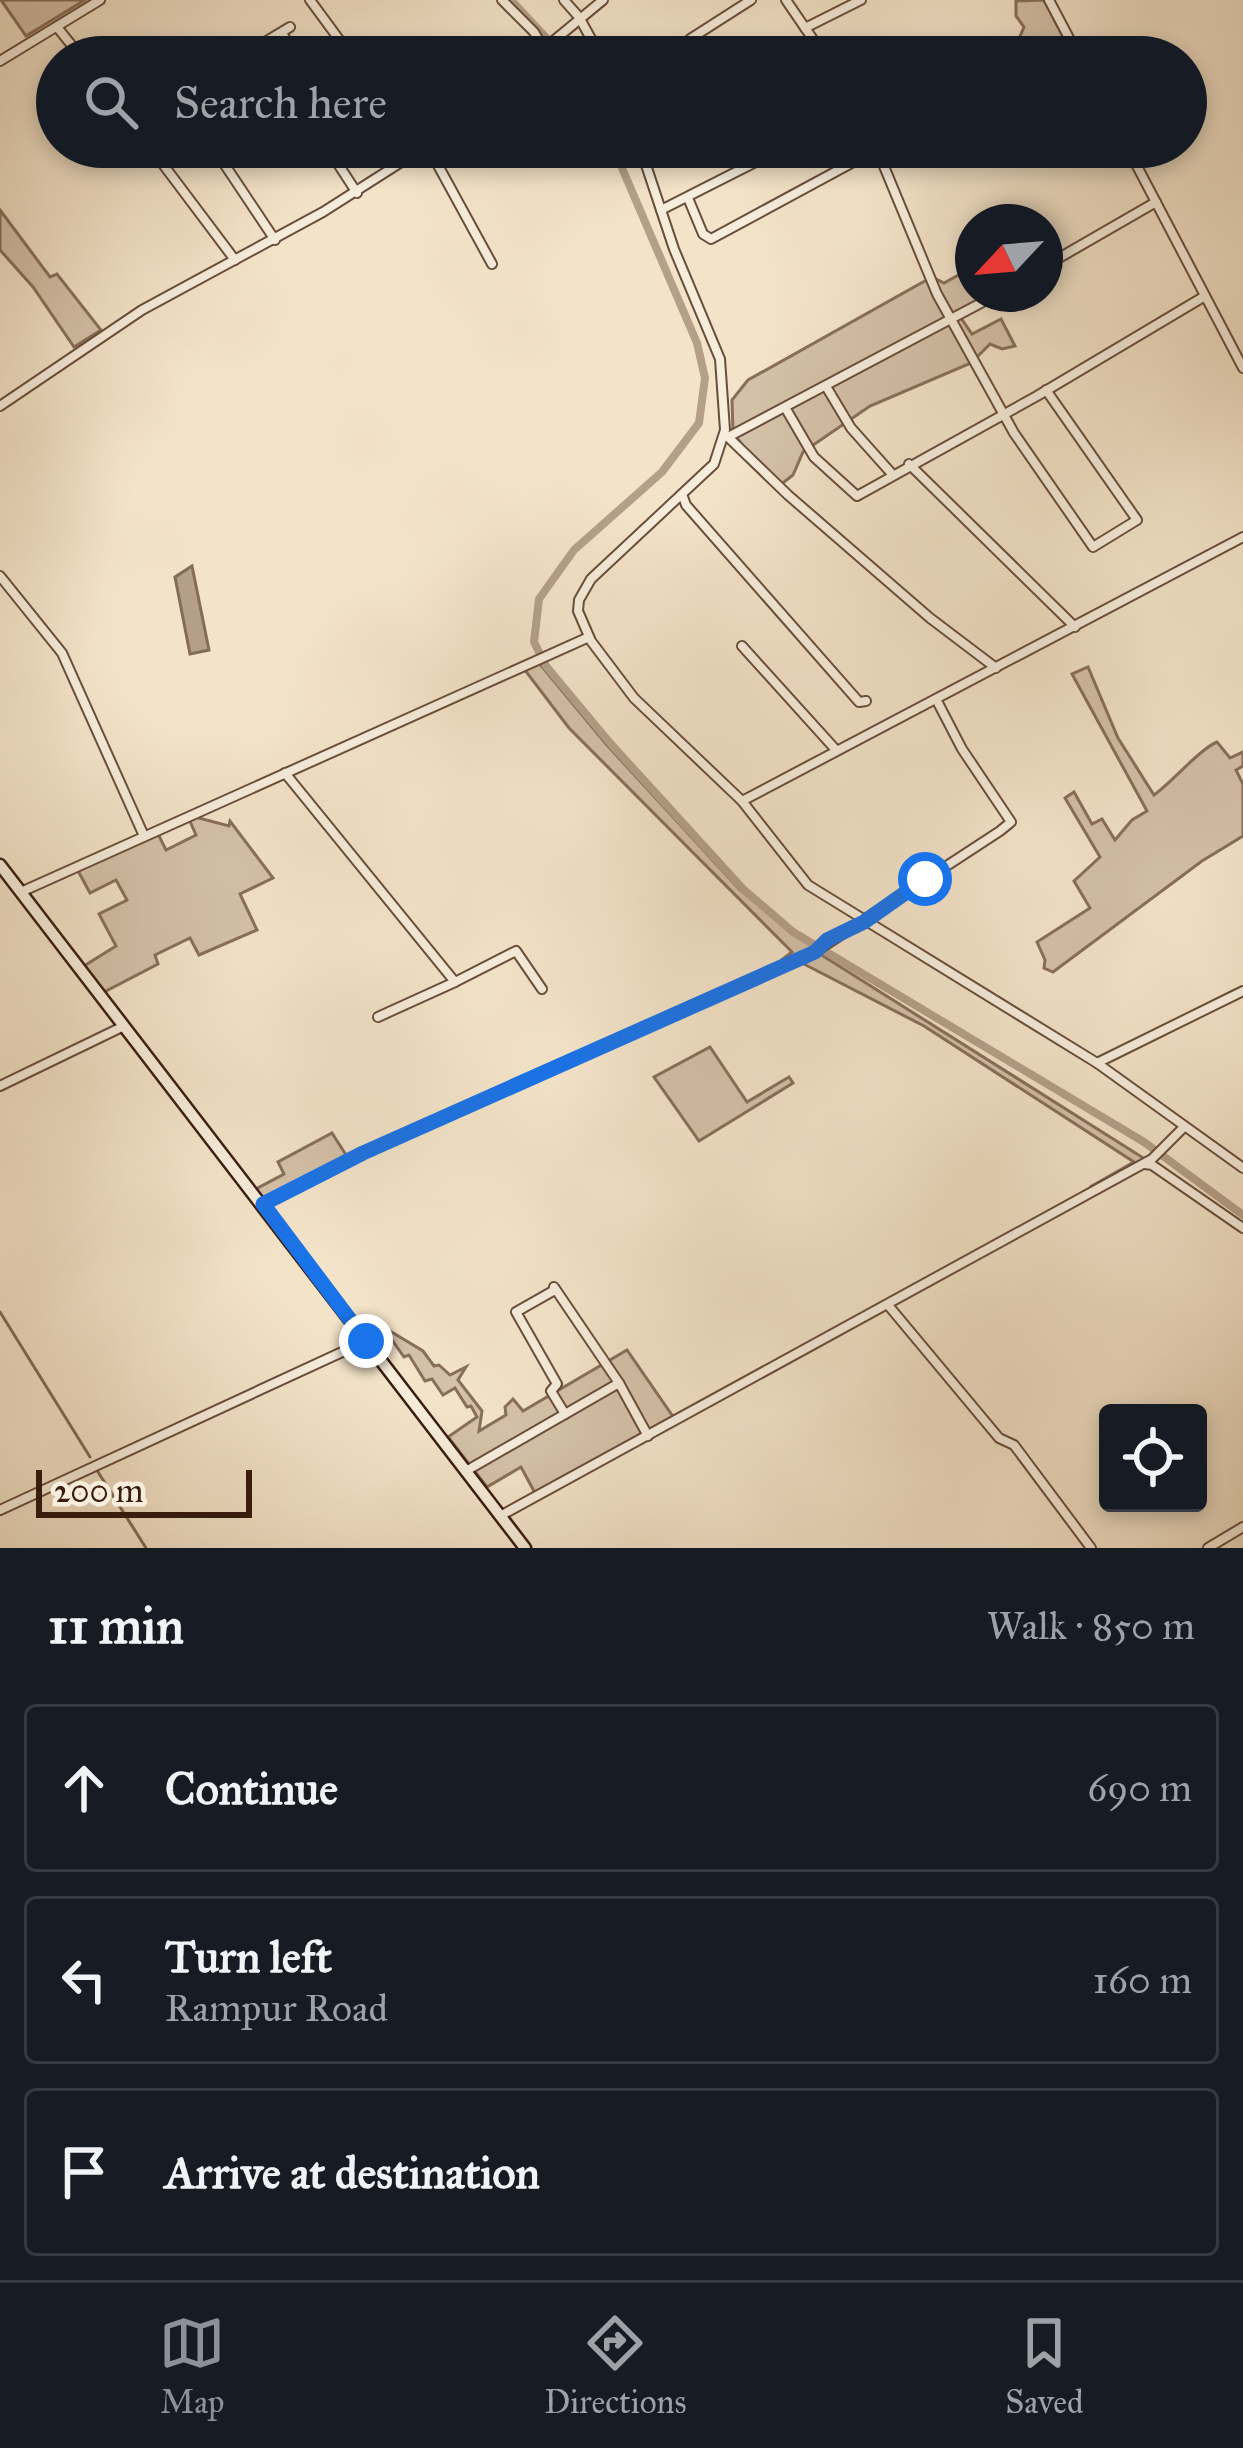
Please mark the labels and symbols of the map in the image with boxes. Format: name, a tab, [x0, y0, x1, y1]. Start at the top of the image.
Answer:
north arrow	[955, 204, 1063, 312]
route start	[898, 852, 952, 906]
route end	[339, 1314, 393, 1368]
scale bar	[36, 1464, 252, 1517]

